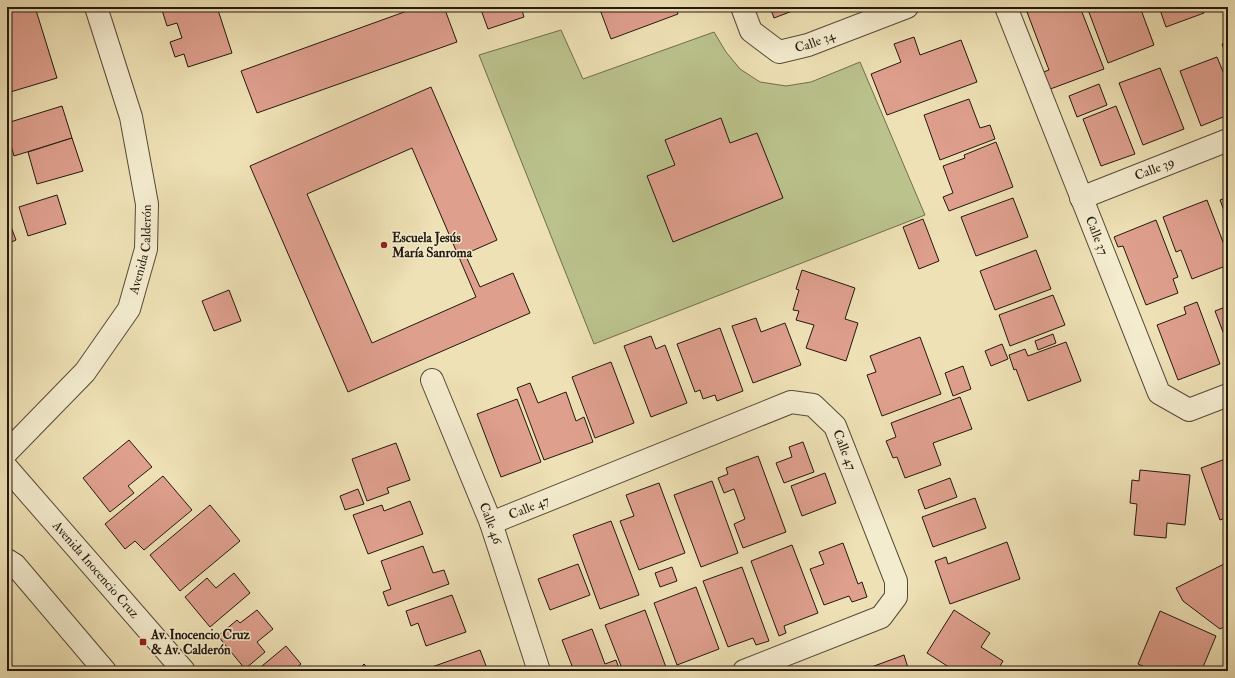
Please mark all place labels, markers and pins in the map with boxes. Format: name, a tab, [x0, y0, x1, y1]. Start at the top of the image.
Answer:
place label: Escuela Jesús María Sanroma	[391, 230, 473, 261]
marker: Escuela Jesús María Sanroma	[379, 240, 389, 250]
place label: Av. Inocencio Cruz & Av. Calderón	[150, 627, 251, 658]
marker: Av. Inocencio Cruz & Av. Calderón	[138, 637, 148, 647]

